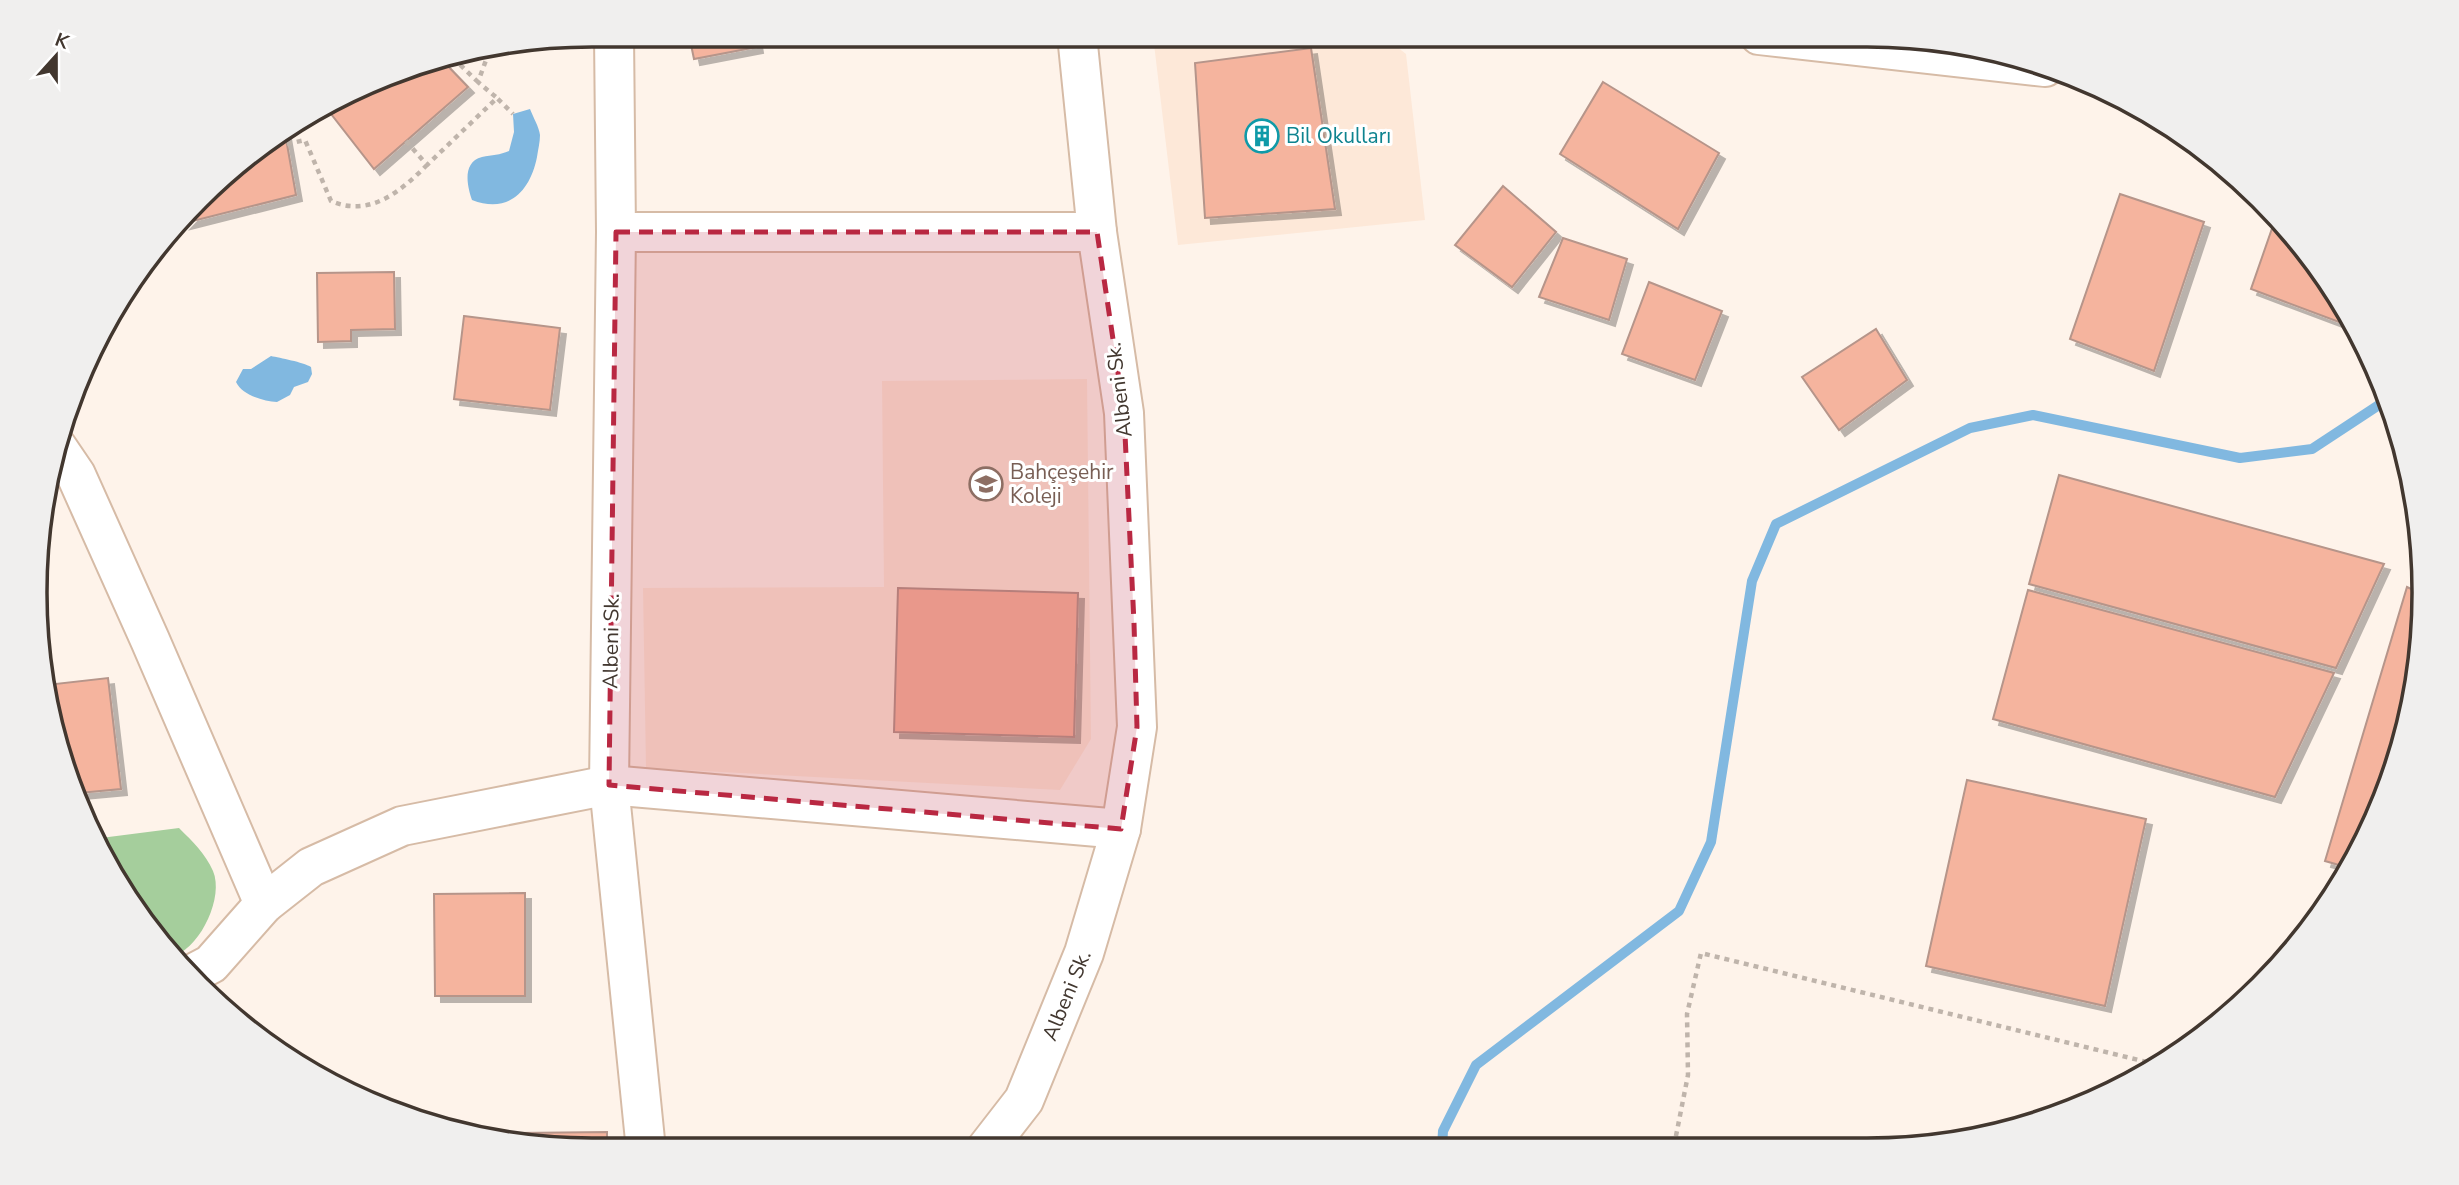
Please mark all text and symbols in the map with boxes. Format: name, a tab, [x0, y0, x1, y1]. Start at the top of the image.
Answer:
north arrow	[21, 21, 91, 91]
text: K	[51, 27, 74, 56]
building icon: Bil Okulları	[1243, 117, 1281, 155]
place label: Bil Okulları	[1286, 122, 1391, 150]
street label: Albeni Sk.	[1099, 341, 1139, 439]
place label: Bahçeşehir Koleji	[1010, 458, 1114, 510]
school or university icon: Bahçeşehir Koleji	[967, 465, 1005, 503]
street label: Albeni Sk.	[596, 593, 626, 689]
street label: Albeni Sk.	[1036, 946, 1098, 1045]

